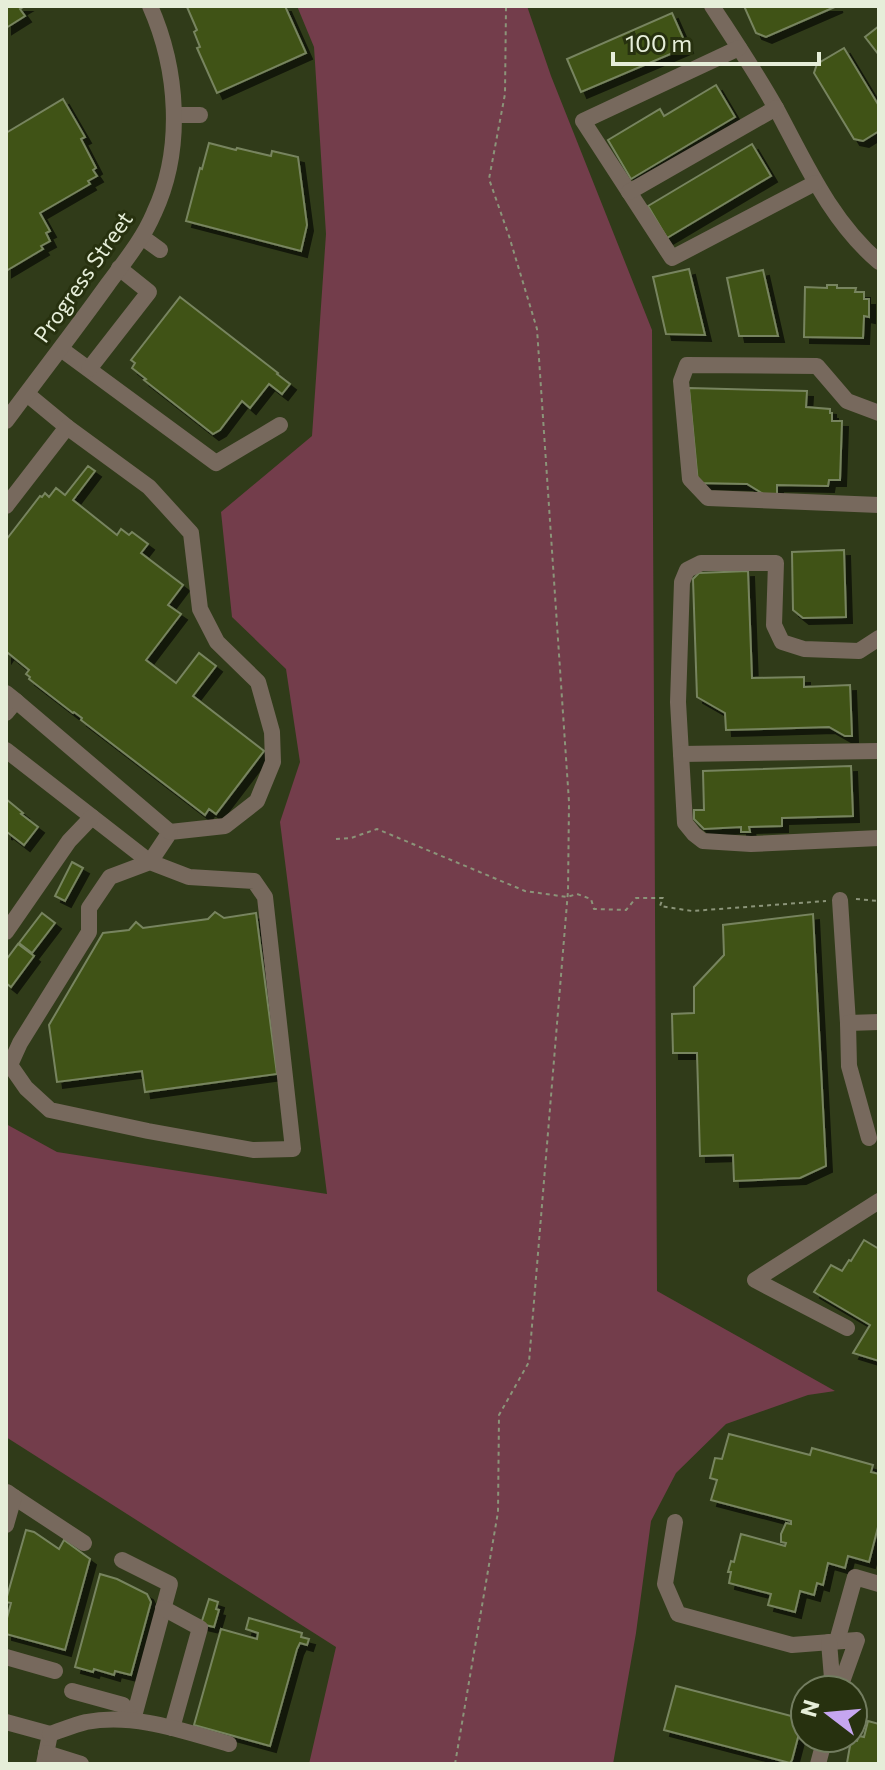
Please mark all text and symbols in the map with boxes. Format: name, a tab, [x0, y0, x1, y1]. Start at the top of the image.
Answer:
scale bar	[613, 16, 819, 66]
text: 100 m	[625, 28, 692, 57]
street label: Progress Street	[27, 206, 138, 347]
north arrow	[789, 1674, 869, 1754]
text: N	[794, 1697, 825, 1720]

